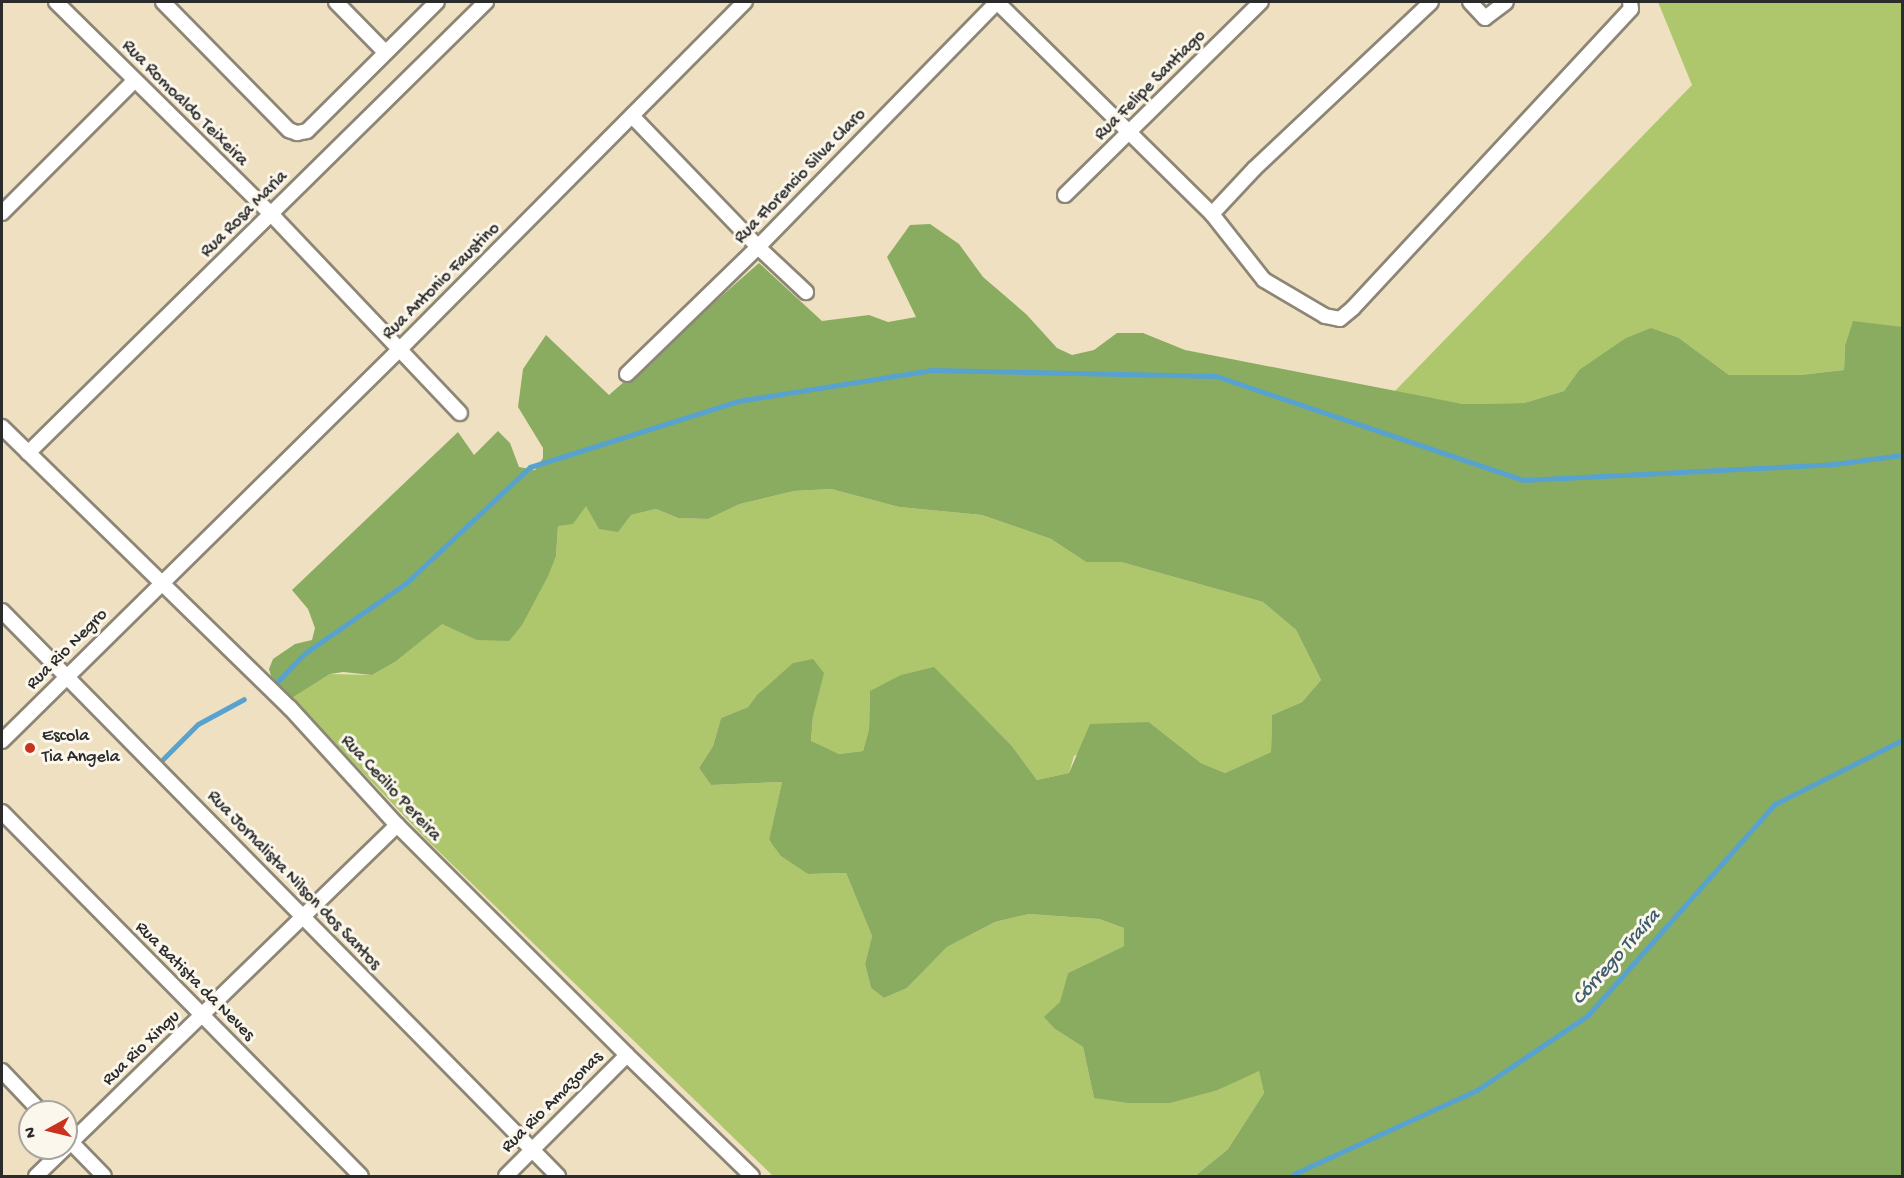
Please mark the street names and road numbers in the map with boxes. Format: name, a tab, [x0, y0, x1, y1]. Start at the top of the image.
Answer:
street label: Rua Felipe Santiago	[1091, 26, 1211, 146]
street label: Rua Romoaldo Teixeira	[116, 36, 252, 172]
street label: Rua Florencio Silva Claro	[731, 105, 871, 249]
street label: Rua Rosa Maria	[197, 167, 293, 263]
street label: Rua Antonio Faustino	[379, 219, 505, 345]
street label: Rua Rio Negro	[23, 605, 113, 695]
street label: Rua Cecilio Pereira	[335, 731, 445, 847]
street label: Rua Jornalista Nilson dos Santos	[201, 787, 385, 975]
street label: Rua Batista da Neves	[130, 918, 258, 1046]
street label: Rua Rio Xingu	[99, 1007, 185, 1091]
street label: Rua Rio Amazonas	[498, 1048, 608, 1158]

